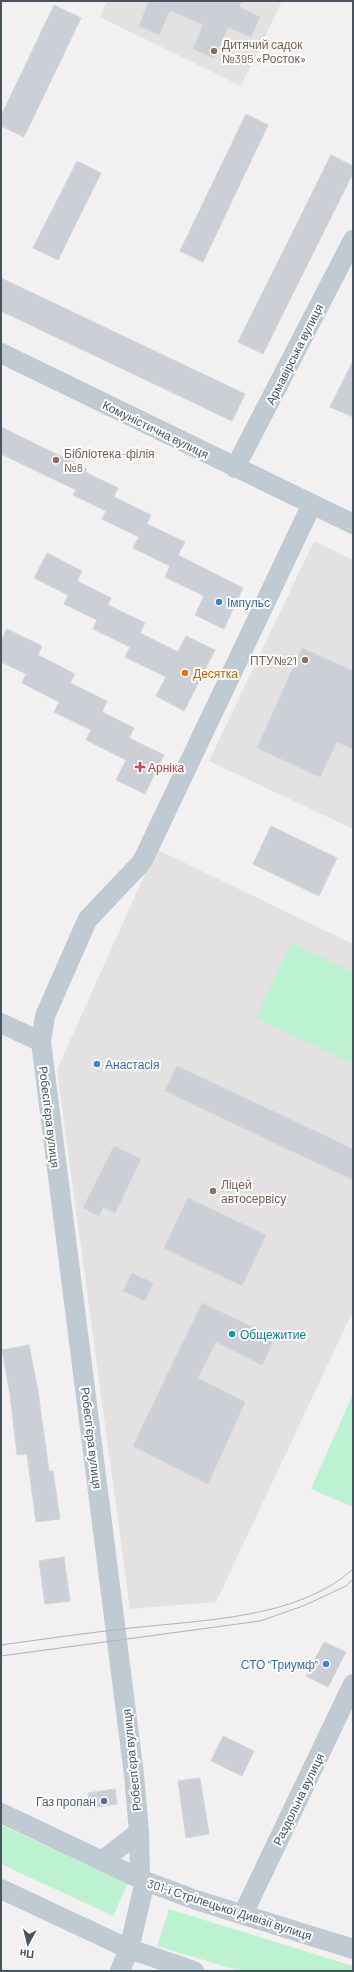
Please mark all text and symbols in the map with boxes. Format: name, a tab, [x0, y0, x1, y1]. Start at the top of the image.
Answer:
place label: Дитячий садок №395 «Росток»	[222, 37, 306, 65]
marker: Дитячий садок №395 «Росток»	[209, 46, 219, 56]
street label: Армавірська вулиця	[263, 301, 326, 407]
street label: Комуністична вулиця	[100, 397, 211, 462]
place label: Бібліотека-філія №8	[64, 446, 155, 474]
marker: Бібліотека-філія №8	[51, 455, 61, 465]
place label: Імпульс	[227, 595, 270, 610]
marker: Імпульс	[214, 597, 224, 607]
place label: ПТУ№21	[250, 653, 297, 667]
marker: ПТУ№21	[300, 655, 310, 665]
place label: Десятка	[193, 666, 238, 681]
marker: Десятка	[180, 668, 190, 678]
place label: Арніка	[148, 760, 184, 775]
marker: Арніка	[135, 762, 145, 772]
place label: Анастасія	[105, 1057, 160, 1071]
marker: Анастасія	[92, 1059, 102, 1069]
street label: Робесп’єра вулиця	[36, 1065, 63, 1169]
place label: Ліцей автосервісу	[221, 1177, 286, 1206]
marker: Ліцей автосервісу	[208, 1186, 218, 1196]
place label: Общежитие	[240, 1327, 306, 1342]
marker: Общежитие	[227, 1329, 237, 1339]
street label: Робесп’єра вулиця	[78, 1386, 105, 1490]
place label: СТО "Триумф"	[241, 1657, 318, 1672]
marker: СТО "Триумф"	[321, 1659, 331, 1669]
street label: Робесп’єра вулиця	[119, 1708, 144, 1812]
street label: Раздольна вулиця	[270, 1751, 327, 1848]
place label: Газ пропан	[36, 1794, 96, 1809]
marker: Газ пропан	[99, 1796, 109, 1806]
street label: 301-ї Стрілецької Дивізії вулиця	[146, 1876, 314, 1943]
north arrow	[8, 1924, 48, 1964]
text: Пн	[19, 1947, 35, 1962]

